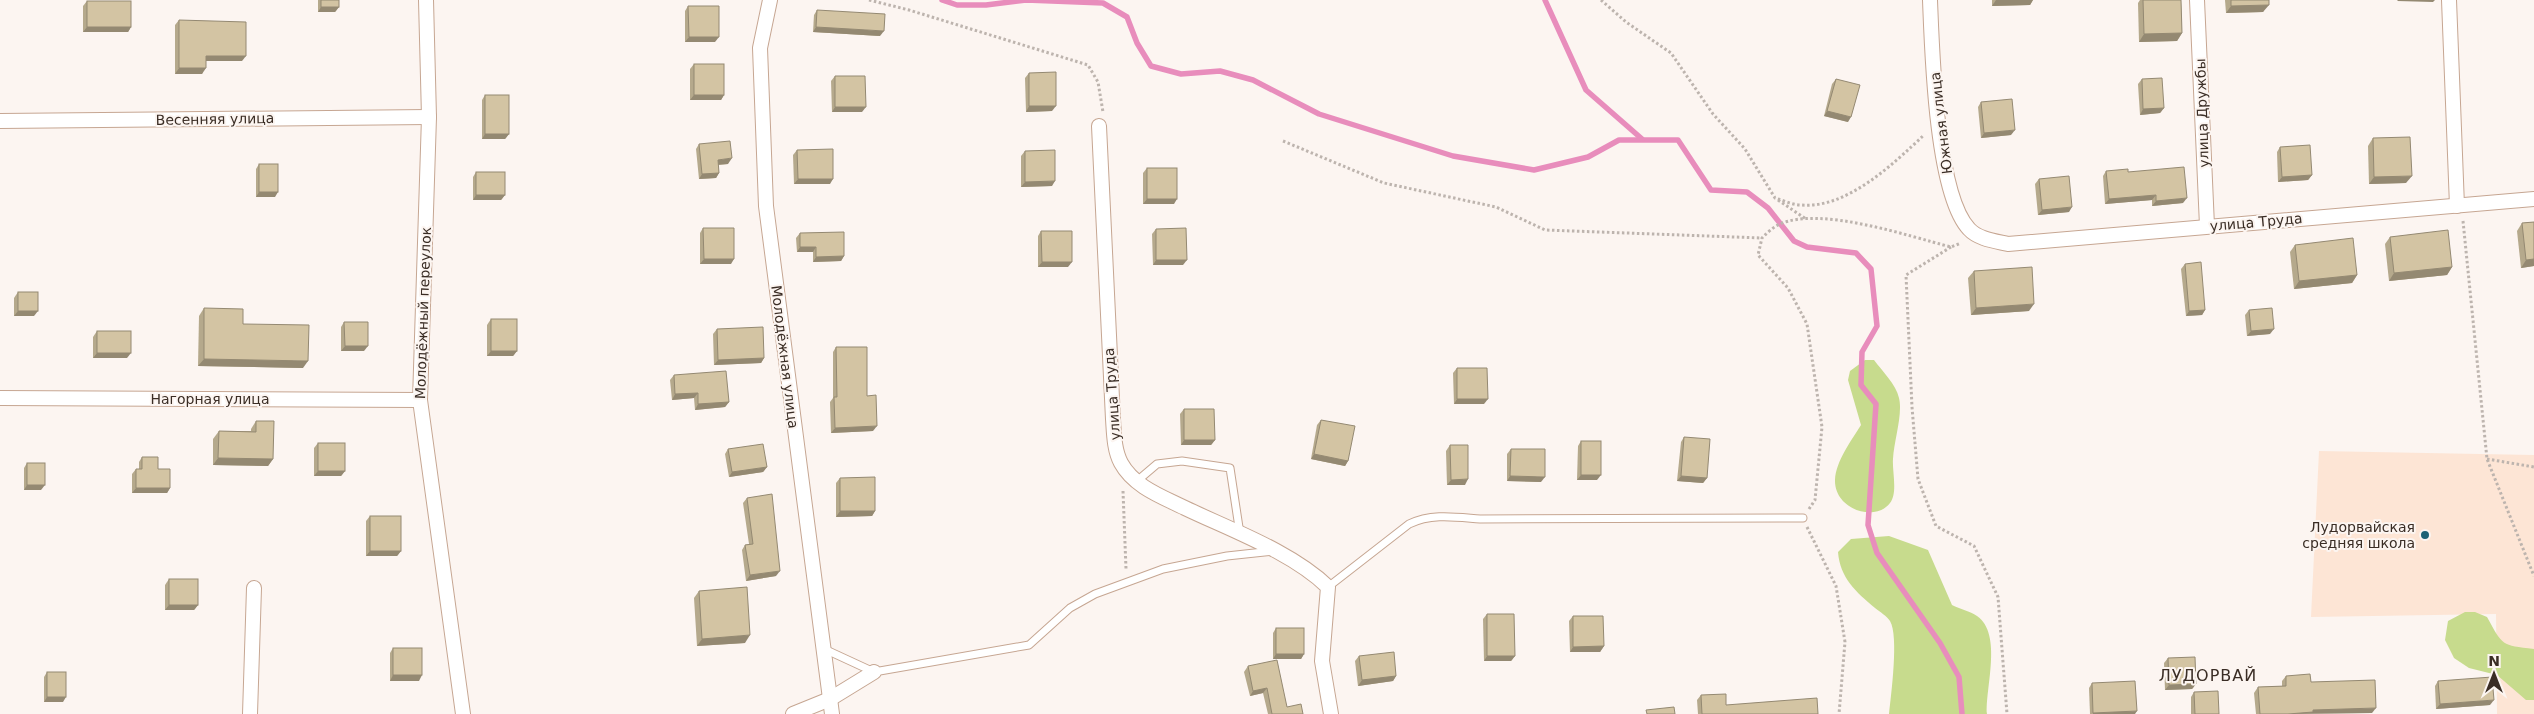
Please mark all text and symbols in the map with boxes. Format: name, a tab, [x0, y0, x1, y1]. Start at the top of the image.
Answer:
street label: улица Дружбы	[2192, 58, 2212, 168]
street label: Южная улица	[1927, 71, 1955, 175]
street label: Весенняя улица	[156, 110, 274, 128]
street label: улица Труда	[2209, 210, 2303, 234]
street label: Молодёжный переулок	[412, 227, 434, 399]
street label: Молодёжная улица	[768, 285, 802, 429]
street label: улица Труда	[1101, 347, 1123, 441]
street label: Нагорная улица	[151, 391, 269, 407]
place label: Лудорвайская средняя школа	[2302, 519, 2415, 551]
marker: Лудорвайская средняя школа	[2419, 529, 2431, 541]
north arrow	[2469, 649, 2519, 699]
text: N	[2488, 653, 2500, 669]
district label: ЛУДОРВАЙ	[2159, 666, 2257, 685]

